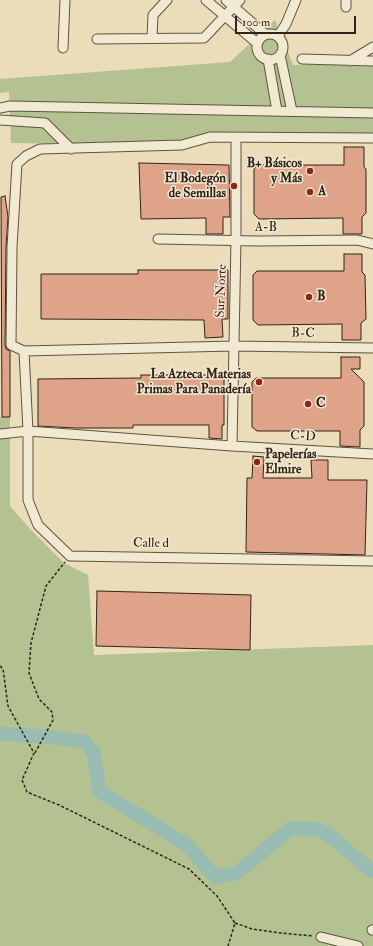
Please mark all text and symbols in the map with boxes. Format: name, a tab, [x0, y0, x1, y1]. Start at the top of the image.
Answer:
scale bar	[237, 8, 358, 34]
text: 100 m	[242, 15, 270, 30]
place label: B+ Básicos y Más	[247, 156, 302, 187]
marker: B+ Básicos y Más	[305, 166, 315, 176]
place label: El Bodegón de Semillas	[165, 171, 226, 202]
marker: El Bodegón de Semillas	[229, 181, 239, 191]
place label: A	[318, 184, 326, 200]
marker: A	[305, 187, 315, 197]
street label: A-B	[255, 220, 277, 236]
street label: Sur Norte	[213, 264, 231, 318]
place label: B	[317, 289, 326, 305]
marker: B	[304, 292, 314, 302]
street label: B-C	[291, 326, 315, 342]
place label: La Azteca Materias Primas Para Panadería	[137, 367, 251, 398]
marker: La Azteca Materias Primas Para Panadería	[254, 377, 264, 387]
place label: C	[316, 396, 326, 412]
marker: C	[303, 399, 313, 409]
street label: C-D	[290, 429, 316, 445]
place label: Papelerías Elmire	[265, 447, 316, 478]
marker: Papelerías Elmire	[252, 457, 262, 467]
street label: Calle d	[133, 536, 169, 552]

